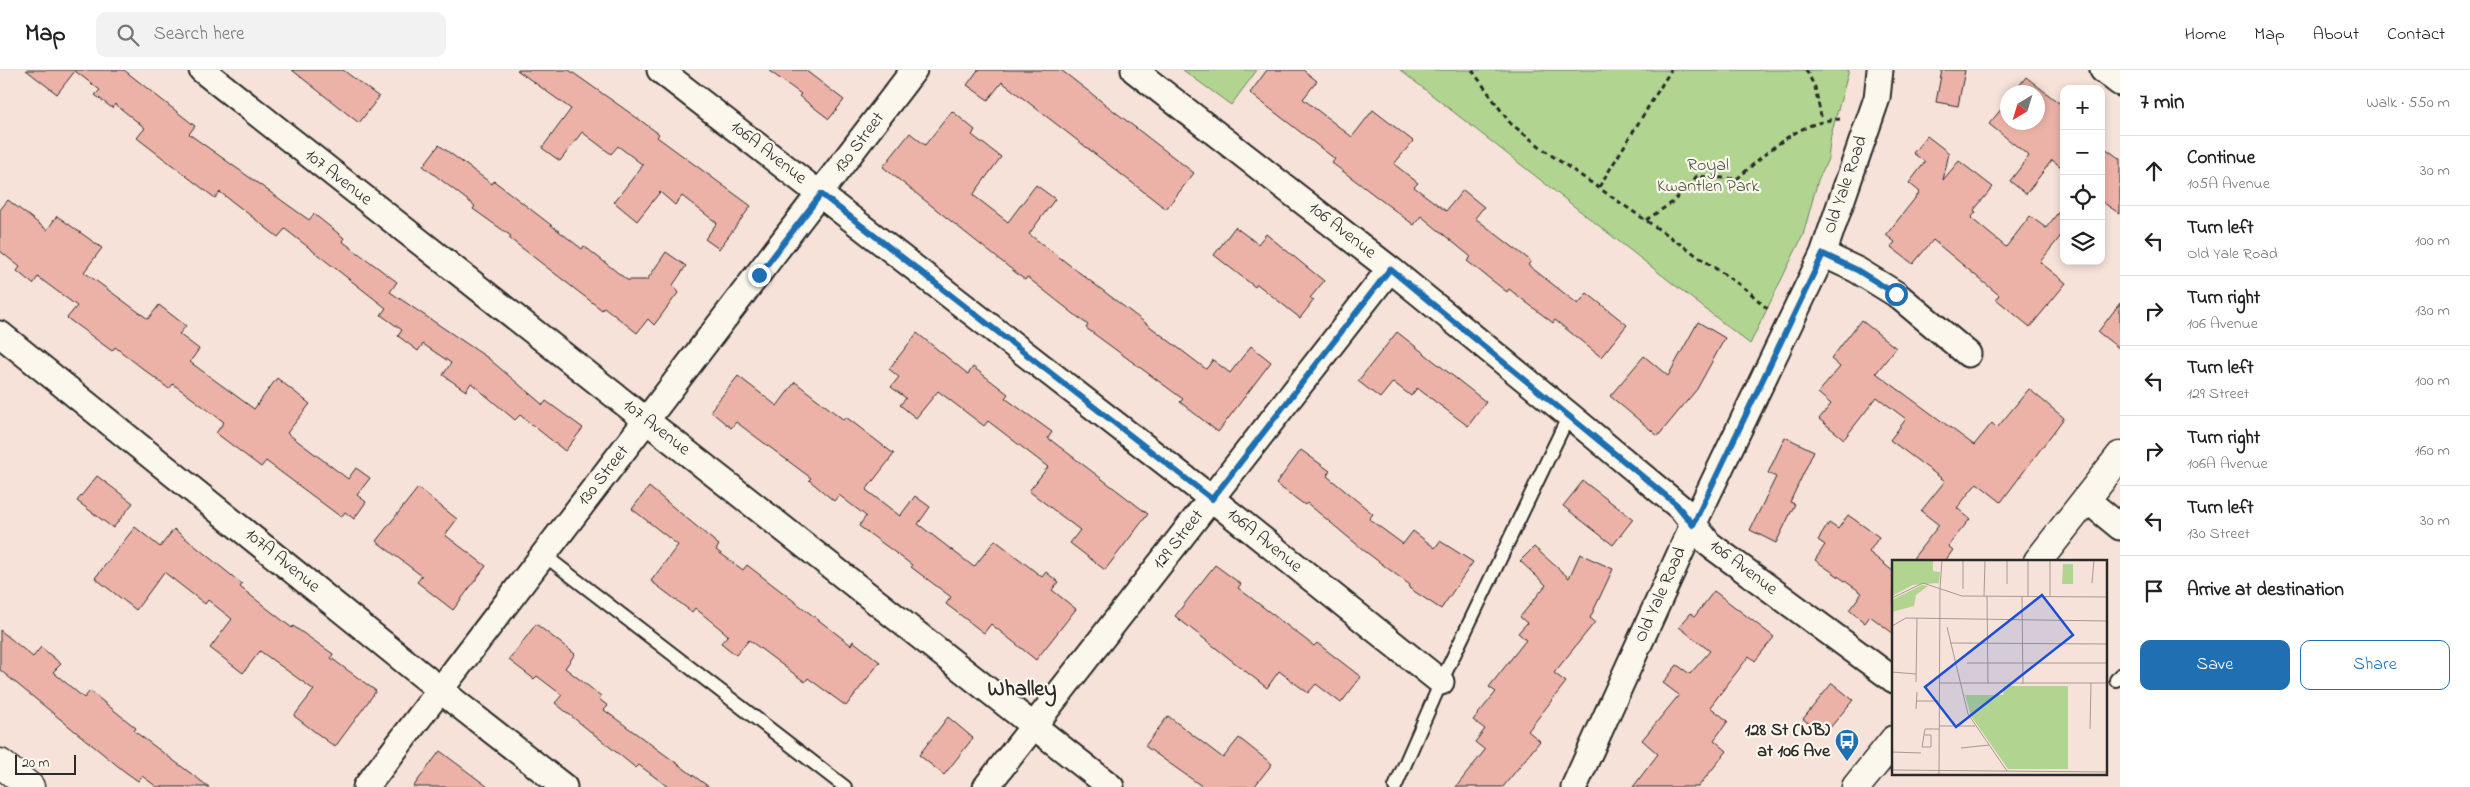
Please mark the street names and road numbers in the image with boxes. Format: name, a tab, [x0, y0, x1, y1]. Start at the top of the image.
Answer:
street label: 130 Street	[828, 107, 892, 179]
street label: 106A Avenue	[724, 115, 813, 192]
street label: Old Yale Road	[1817, 132, 1875, 238]
street label: 107 Avenue	[299, 143, 378, 213]
street label: 106 Avenue	[1303, 196, 1382, 266]
street label: 107 Avenue	[617, 393, 696, 463]
street label: 130 Street	[572, 440, 636, 512]
street label: 106A Avenue	[1221, 502, 1308, 580]
street label: 129 Street	[1147, 504, 1211, 576]
street label: 107A Avenue	[239, 522, 326, 600]
street label: 106 Avenue	[1703, 534, 1783, 603]
street label: Old Yale Road	[1628, 543, 1694, 647]

